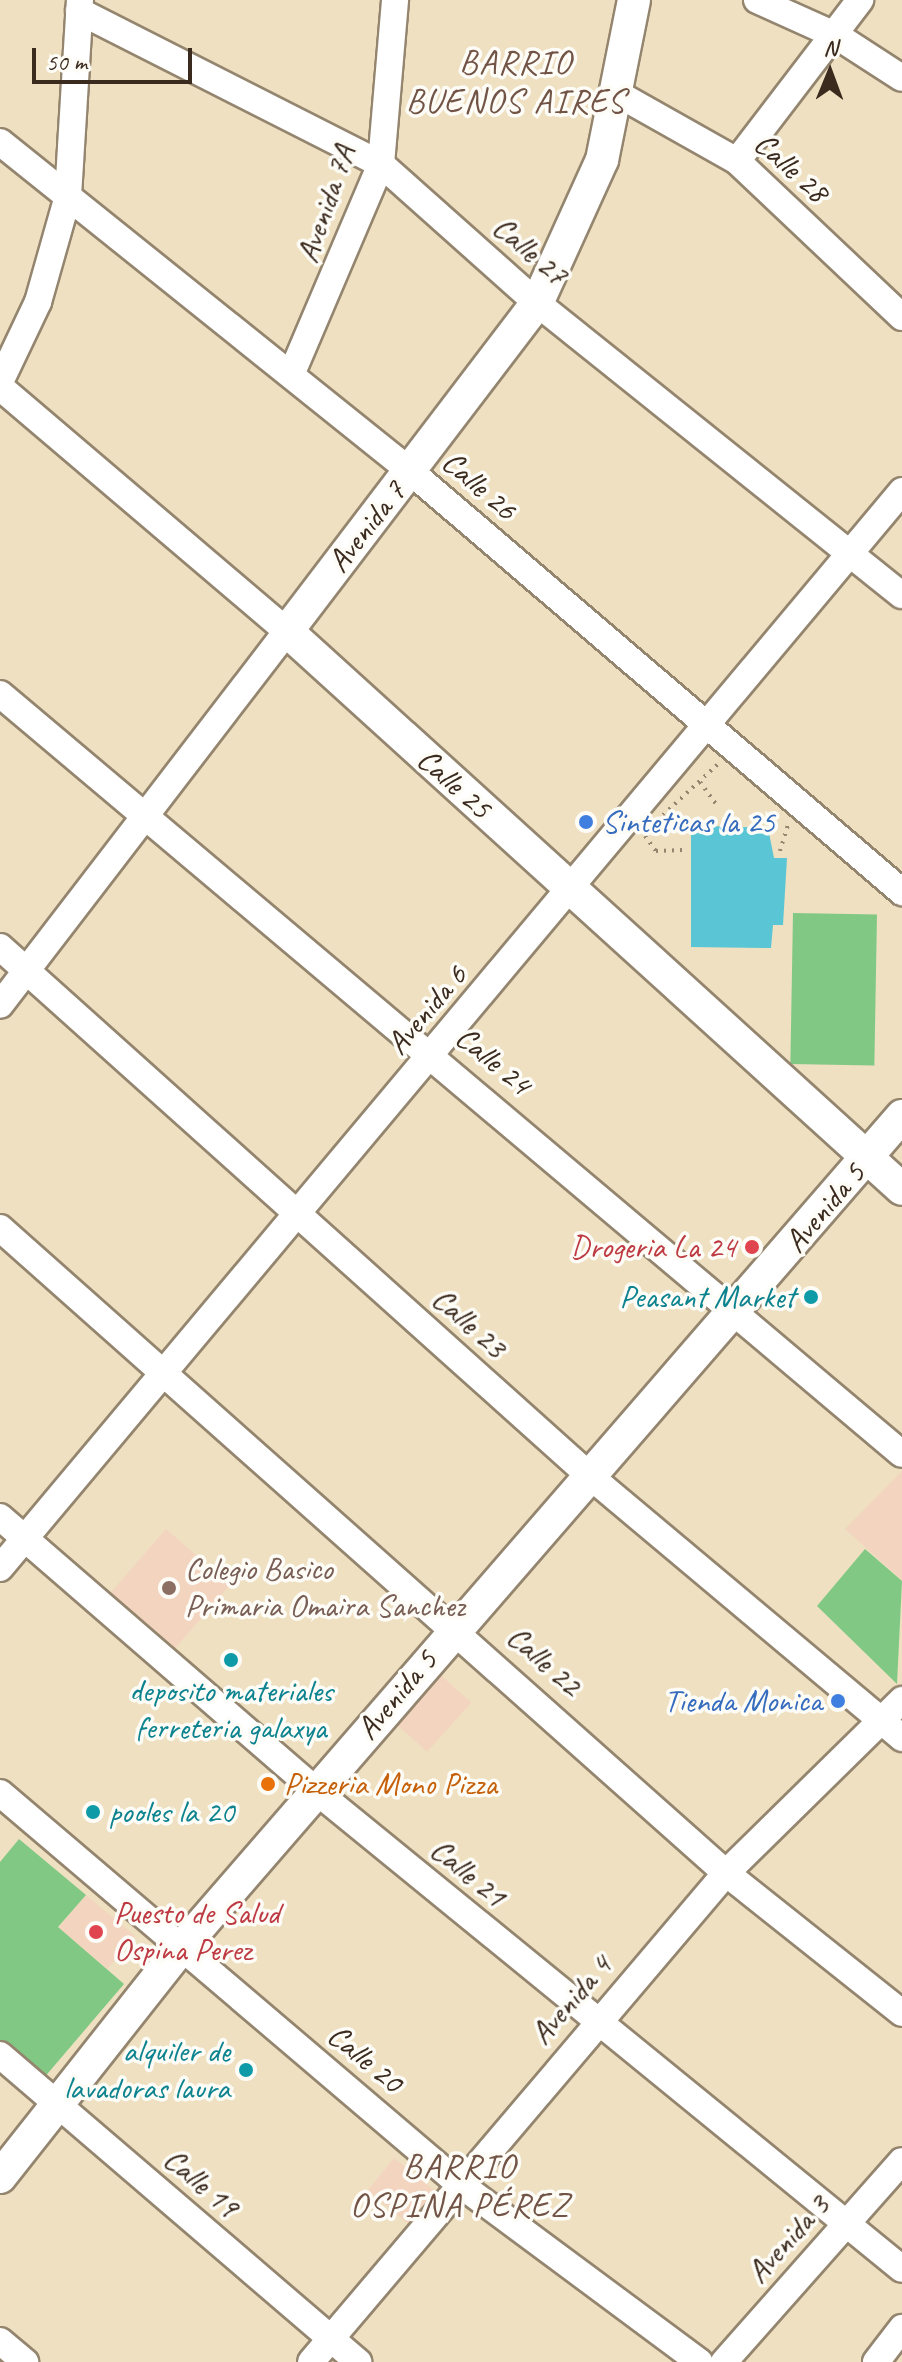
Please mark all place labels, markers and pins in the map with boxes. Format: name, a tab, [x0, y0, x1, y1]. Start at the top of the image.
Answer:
place label: Sinteticas la 25	[602, 803, 776, 841]
marker: Sinteticas la 25	[577, 813, 595, 831]
place label: Drogeria La 24	[569, 1228, 736, 1266]
marker: Drogeria La 24	[743, 1238, 761, 1256]
place label: Peasant Market	[620, 1278, 795, 1316]
marker: Peasant Market	[802, 1288, 820, 1306]
place label: Colegio Basico Primaria Omaira Sanchez	[185, 1551, 466, 1626]
marker: Colegio Basico Primaria Omaira Sanchez	[160, 1579, 178, 1597]
marker: deposito materiales ferreteria galaxya	[222, 1651, 240, 1669]
place label: deposito materiales ferreteria galaxya	[129, 1673, 333, 1748]
place label: Tienda Monica	[664, 1682, 822, 1720]
marker: Tienda Monica	[829, 1692, 847, 1710]
place label: Pizzeria Mono Pizza	[284, 1765, 497, 1803]
marker: Pizzeria Mono Pizza	[259, 1775, 277, 1793]
place label: pooles la 20	[109, 1793, 234, 1831]
marker: pooles la 20	[84, 1803, 102, 1821]
place label: Puesto de Salud Ospina Perez	[114, 1895, 280, 1970]
marker: Puesto de Salud Ospina Perez	[85, 1921, 107, 1943]
place label: alquiler de lavadoras laura	[63, 2033, 230, 2108]
marker: alquiler de lavadoras laura	[237, 2061, 255, 2079]

